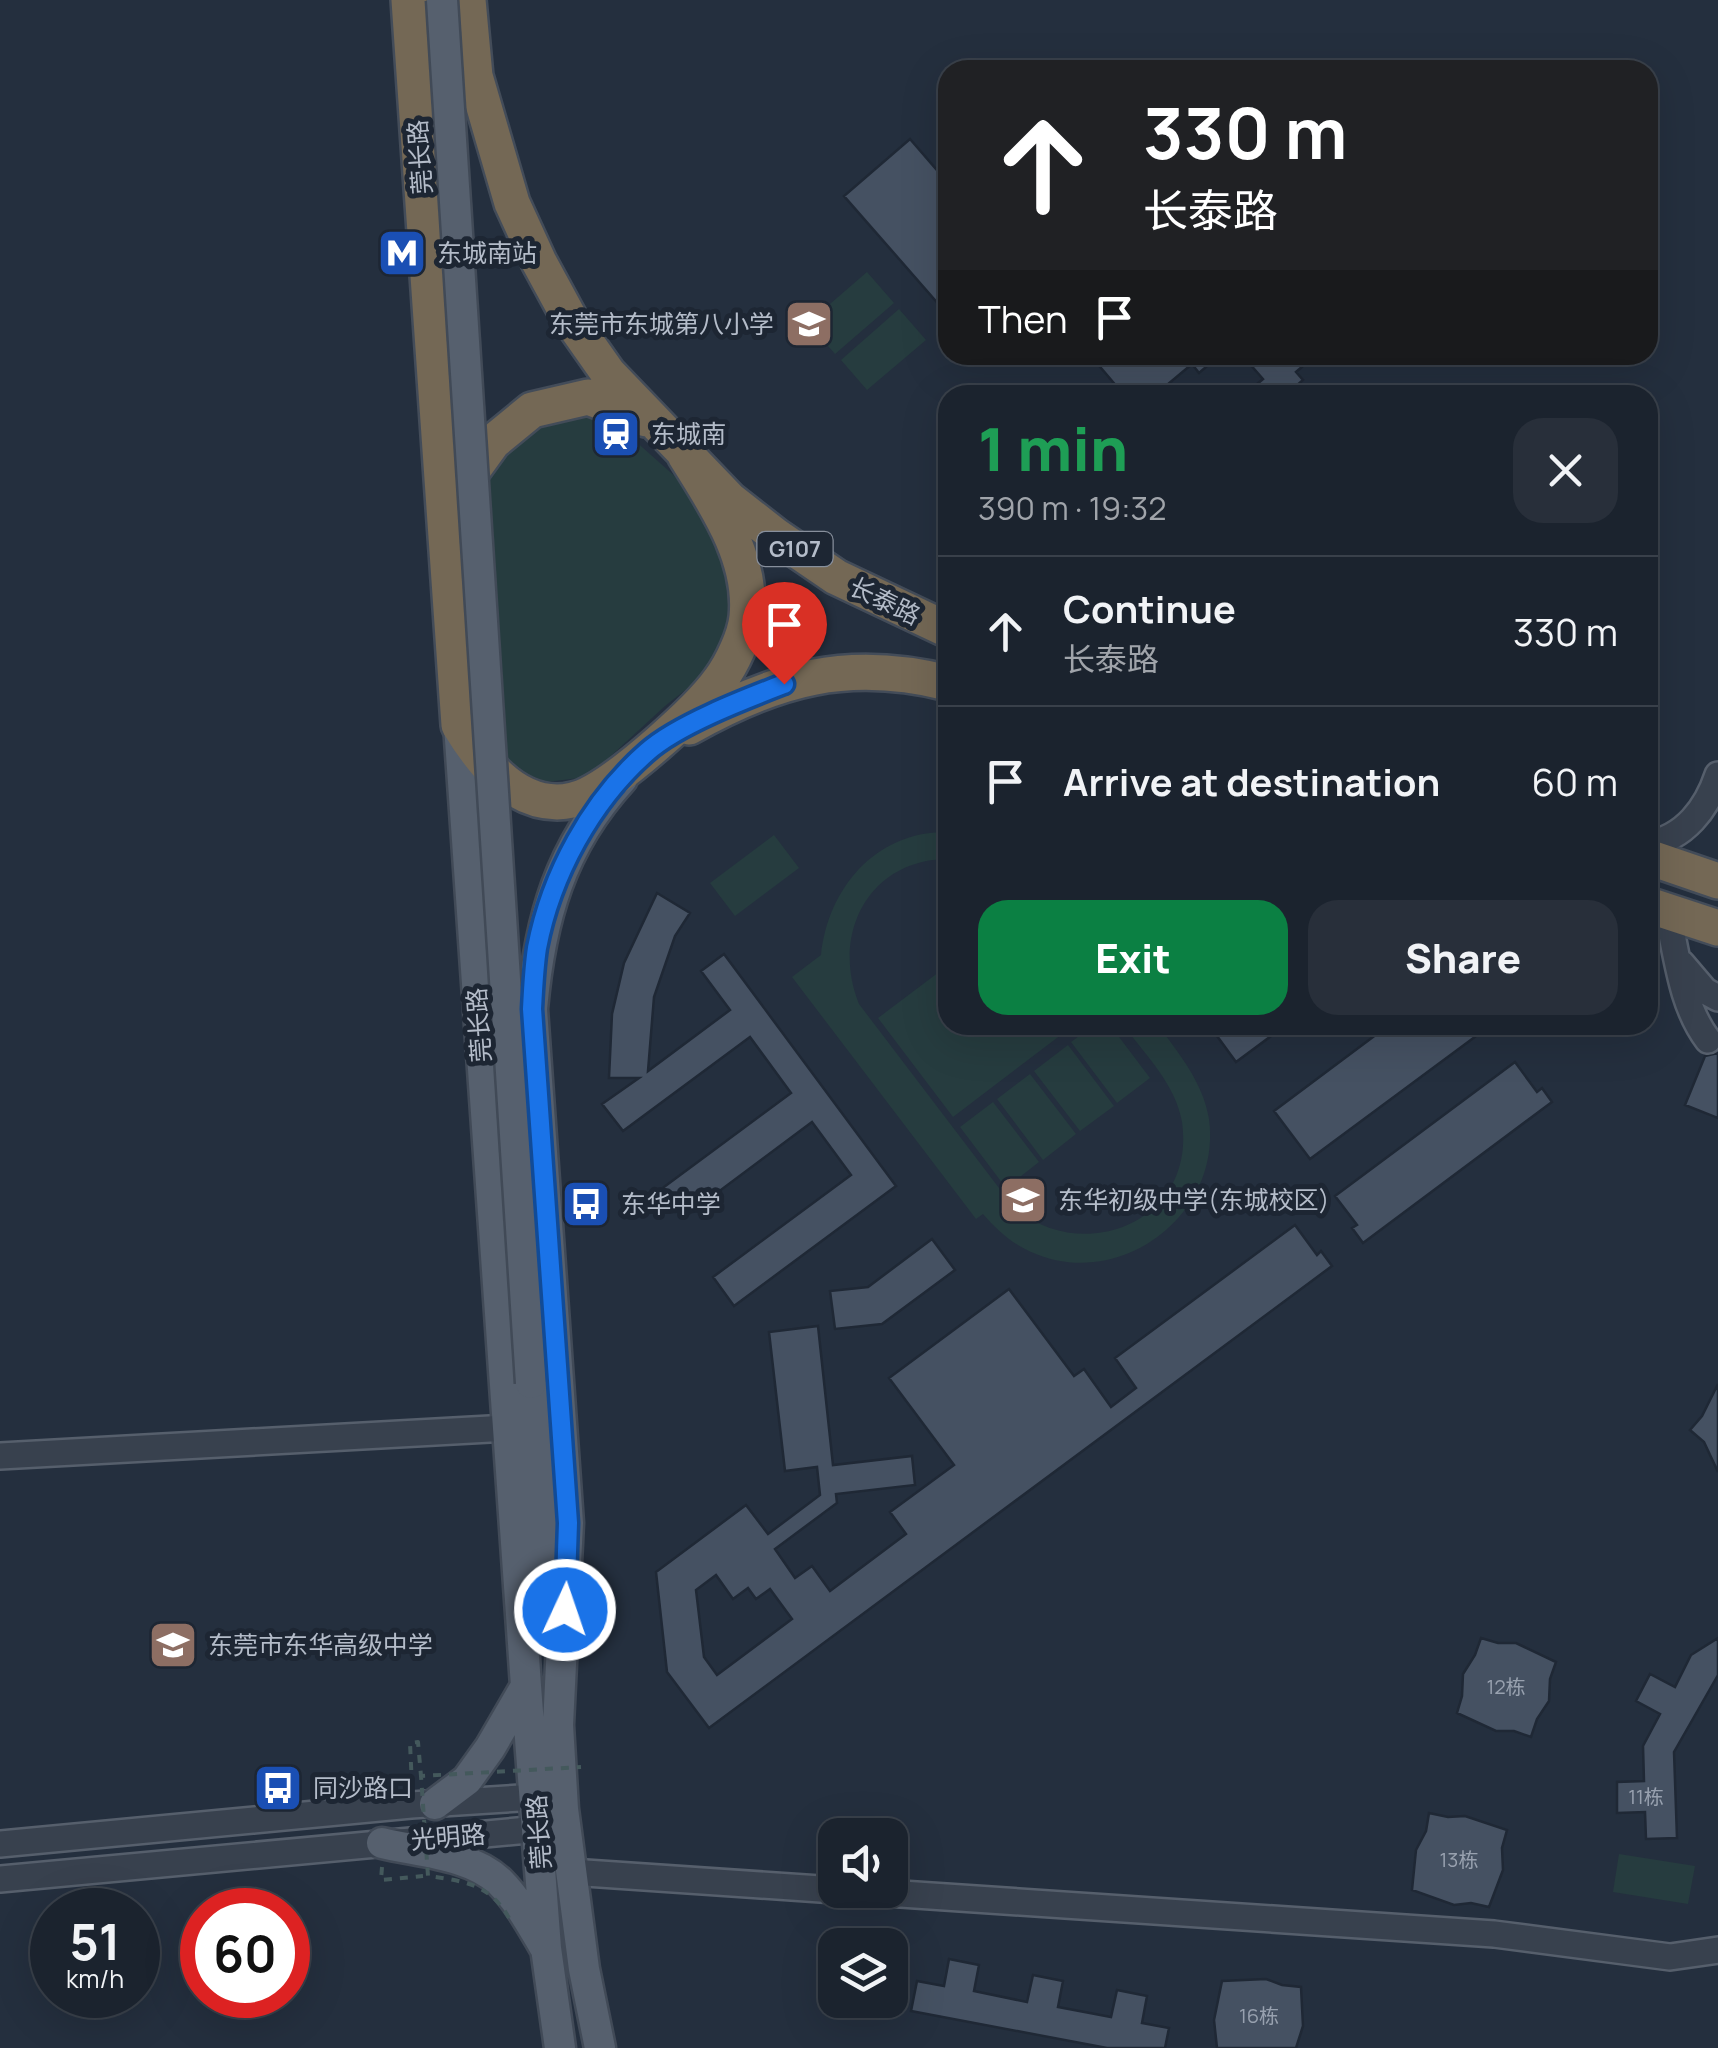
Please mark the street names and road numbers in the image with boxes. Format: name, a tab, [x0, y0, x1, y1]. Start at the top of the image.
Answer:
street label: 莞长路	[399, 118, 440, 196]
road number: G107	[758, 532, 832, 566]
street label: 长泰路	[844, 568, 927, 633]
street label: 莞长路	[458, 986, 499, 1064]
street label: 莞长路	[518, 1793, 559, 1871]
street label: 光明路	[409, 1816, 487, 1857]

